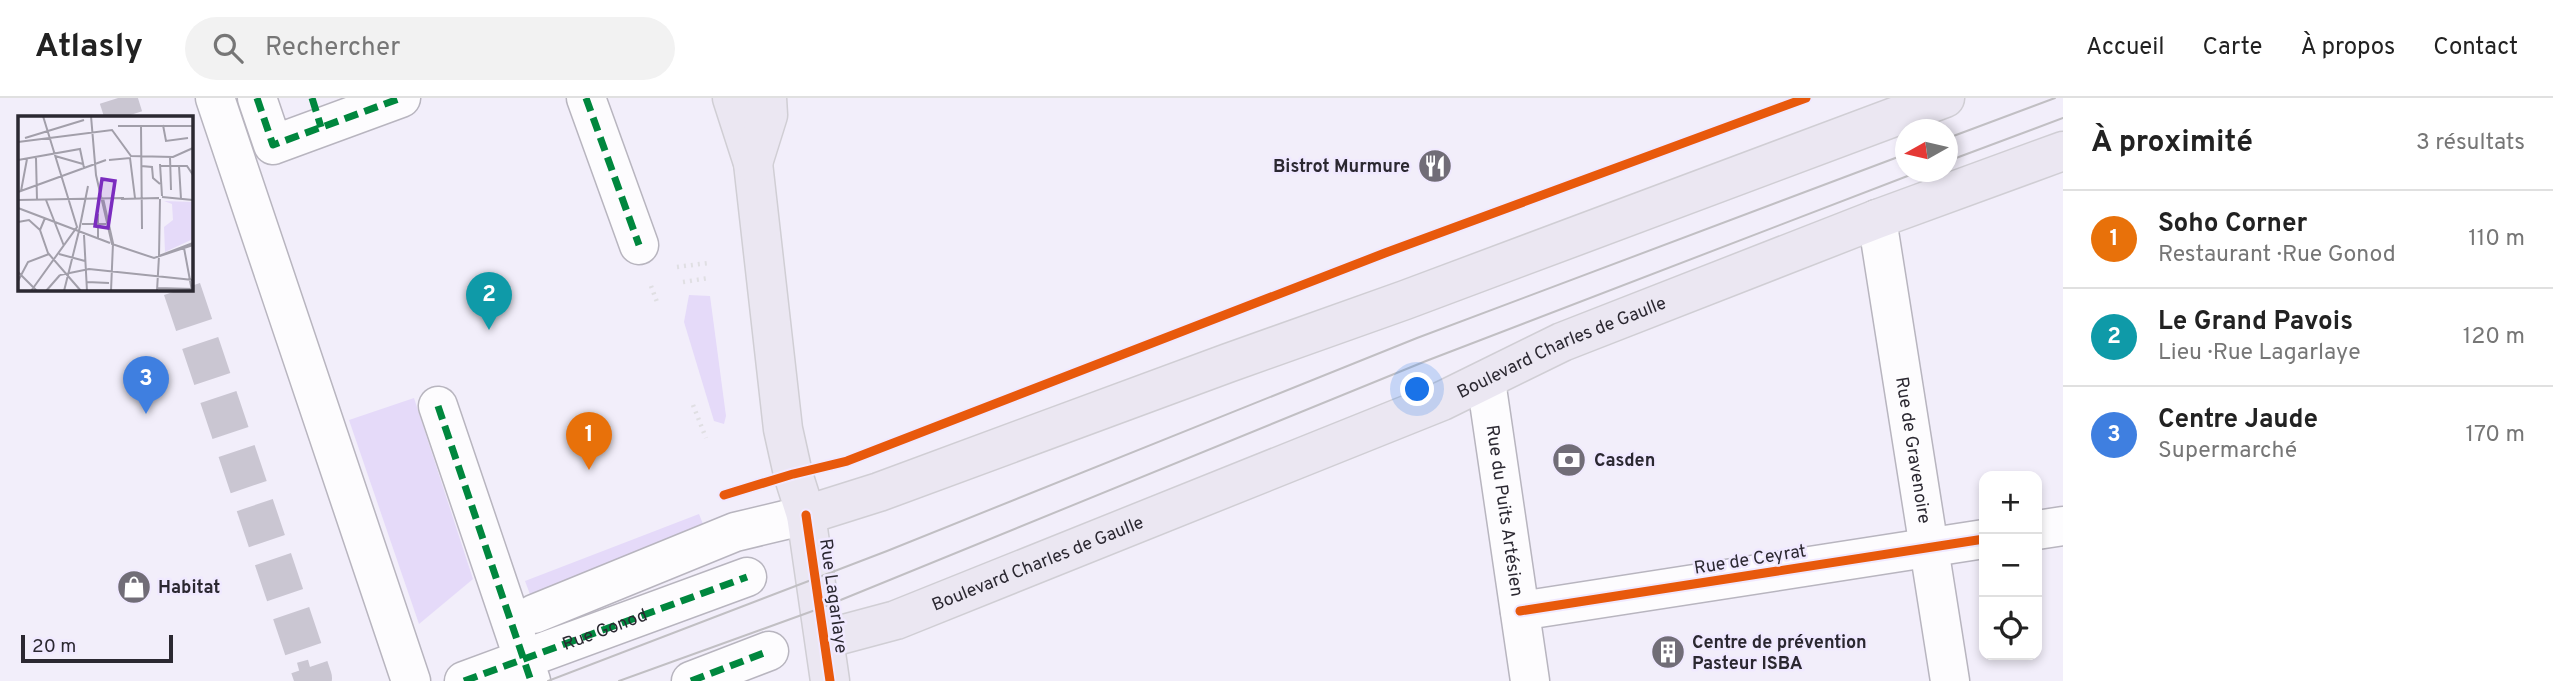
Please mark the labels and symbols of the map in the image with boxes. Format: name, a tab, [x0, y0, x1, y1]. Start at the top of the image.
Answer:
inset map	[18, 116, 192, 290]
north arrow	[1895, 119, 1958, 182]
restaurant icon: Bistrot Murmure	[1416, 147, 1454, 185]
place label: Bistrot Murmure	[1273, 156, 1410, 179]
pin: 2	[466, 272, 512, 330]
street label: Boulevard Charles de Gaulle	[1454, 292, 1670, 405]
pin: 3	[123, 356, 169, 414]
your location	[1400, 372, 1434, 406]
street label: Rue de Gravenoire	[1889, 375, 1935, 526]
pin: 1	[566, 412, 612, 470]
street label: Rue du Puits Artésien	[1480, 423, 1527, 598]
bank icon: Casden	[1550, 441, 1588, 479]
place label: Casden	[1594, 450, 1655, 473]
street label: Boulevard Charles de Gaulle	[929, 512, 1147, 617]
street label: Rue Lagarlaye	[813, 537, 852, 655]
street label: Rue de Ceyrat	[1693, 540, 1808, 581]
shop icon: Habitat	[115, 568, 153, 606]
place label: Habitat	[158, 577, 220, 600]
street label: Rue Gonod	[560, 605, 651, 657]
scale bar	[21, 632, 173, 664]
place label: Centre de prévention Pasteur ISBA	[1692, 632, 1867, 676]
building icon: Centre de prévention Pasteur ISBA	[1649, 633, 1687, 671]

